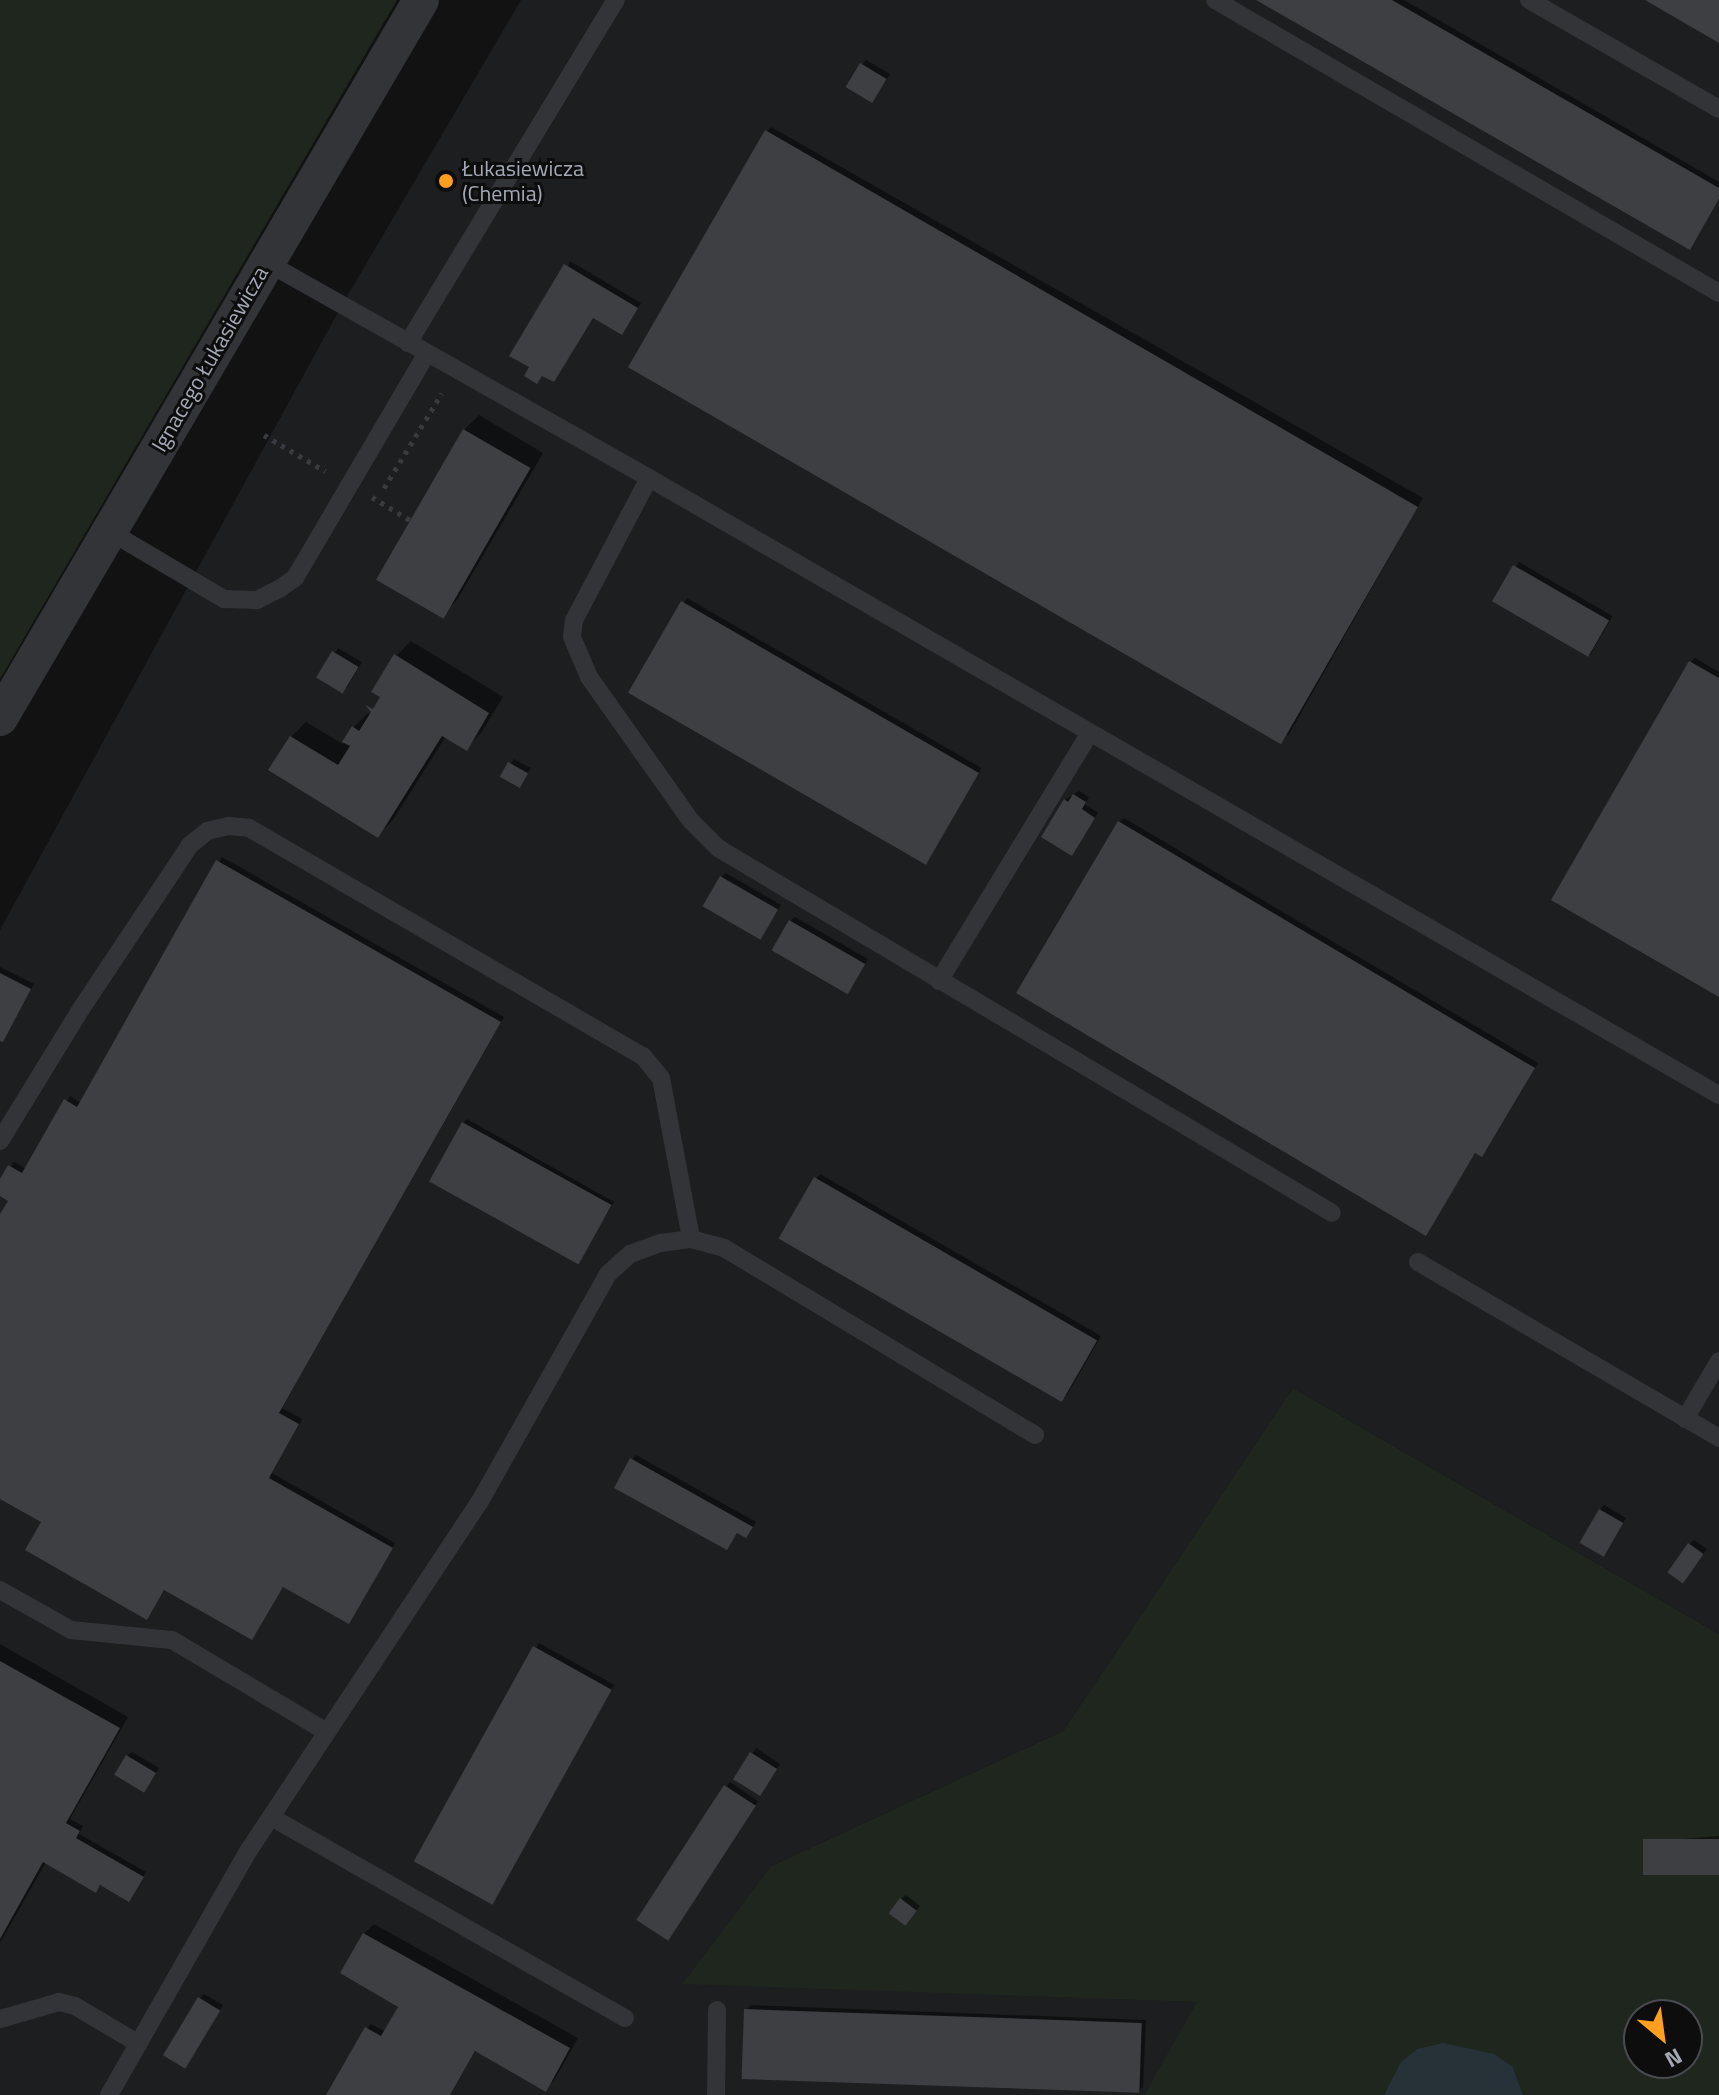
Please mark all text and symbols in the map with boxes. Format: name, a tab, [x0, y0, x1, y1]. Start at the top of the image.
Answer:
place label: Łukasiewicza (Chemia)	[462, 155, 584, 206]
marker: Łukasiewicza (Chemia)	[437, 172, 455, 190]
street label: Ignacego Łukasiewicza	[146, 262, 274, 456]
north arrow	[1623, 1999, 1703, 2079]
text: N	[1659, 2040, 1689, 2077]

